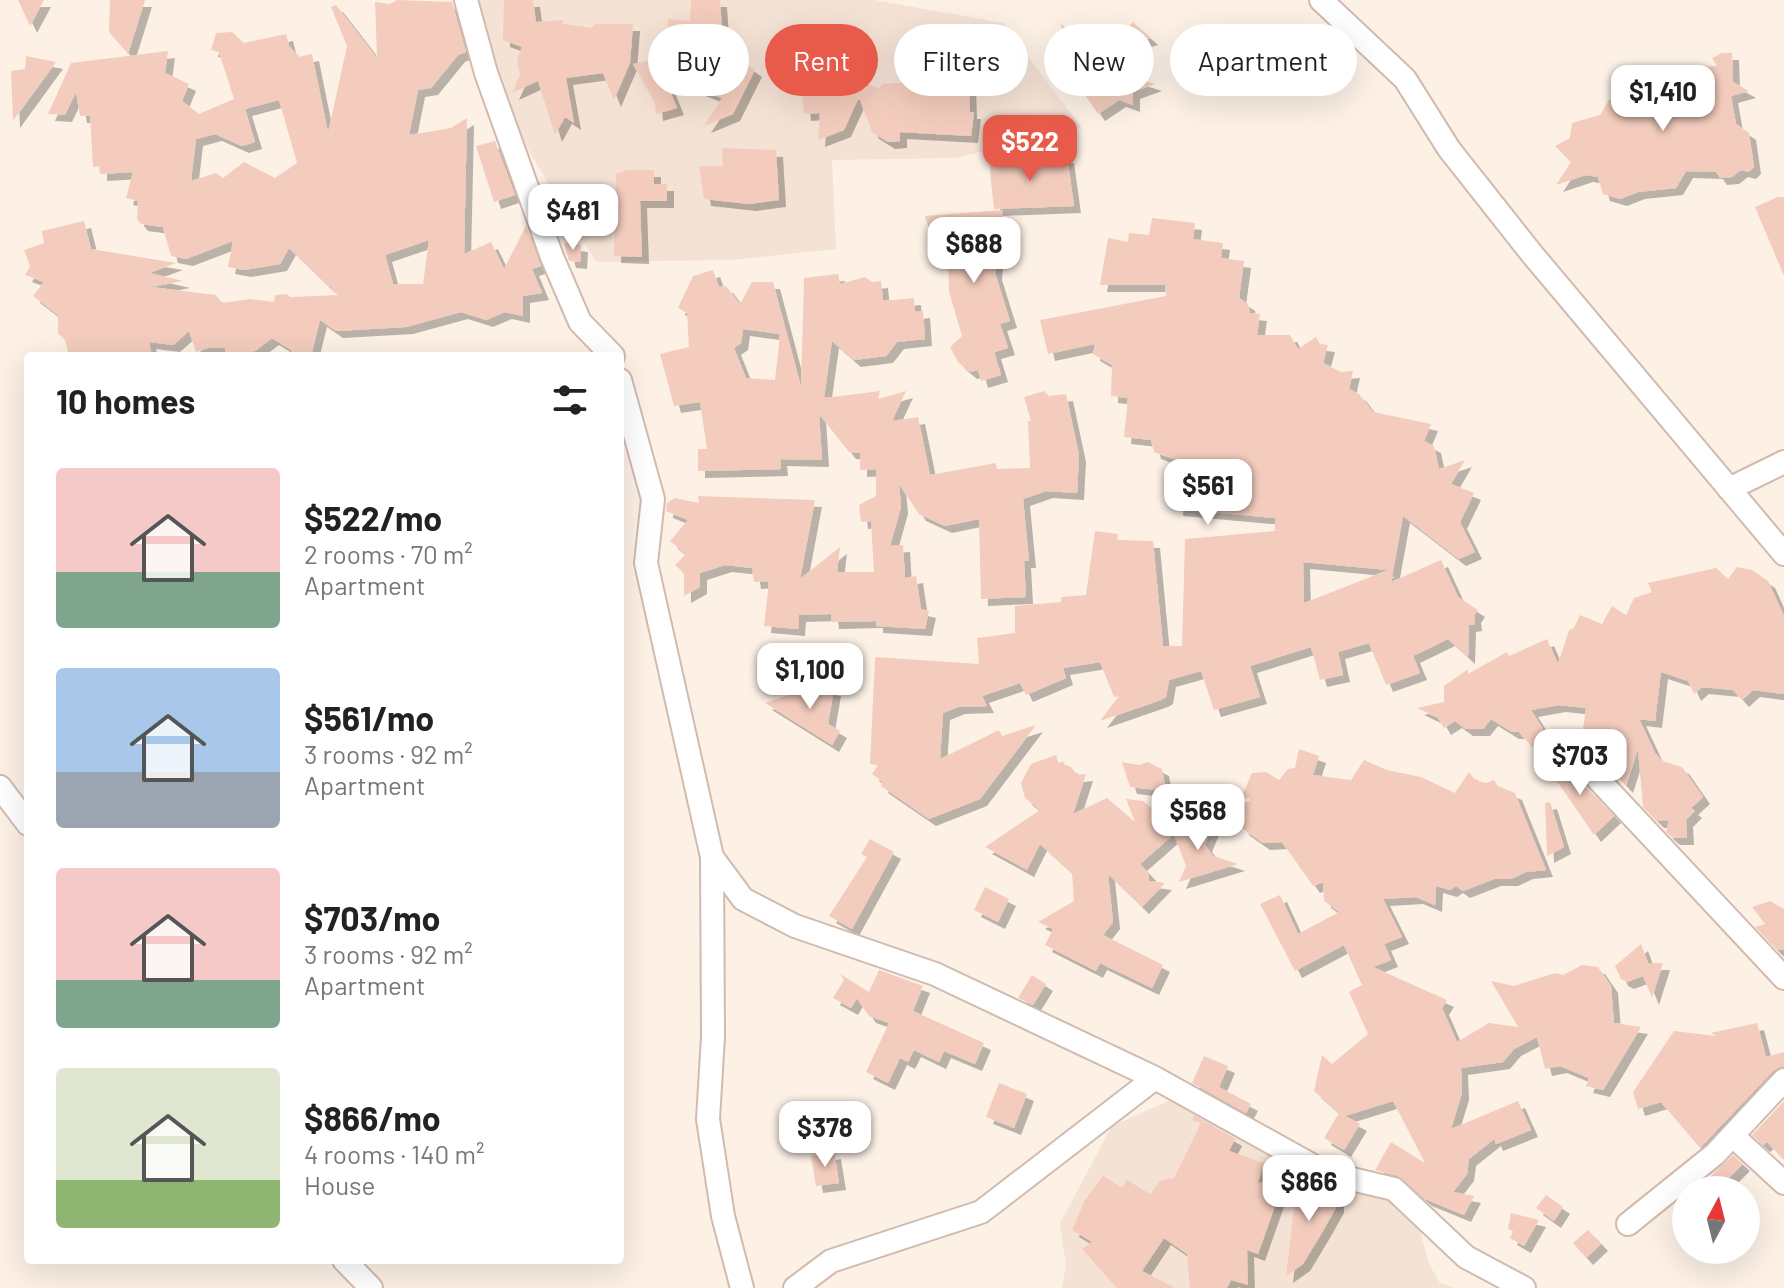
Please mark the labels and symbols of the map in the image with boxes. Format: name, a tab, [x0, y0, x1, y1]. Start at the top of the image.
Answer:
pin: $1,410	[1598, 65, 1728, 133]
pin: $522	[983, 115, 1077, 183]
pin: $481	[526, 184, 620, 252]
pin: $688	[927, 217, 1021, 285]
pin: $561	[1161, 459, 1255, 527]
pin: $1,100	[745, 643, 875, 711]
pin: $703	[1533, 729, 1627, 797]
pin: $568	[1151, 784, 1245, 852]
pin: $378	[778, 1101, 872, 1169]
pin: $866	[1262, 1155, 1356, 1223]
north arrow	[1672, 1176, 1760, 1264]

